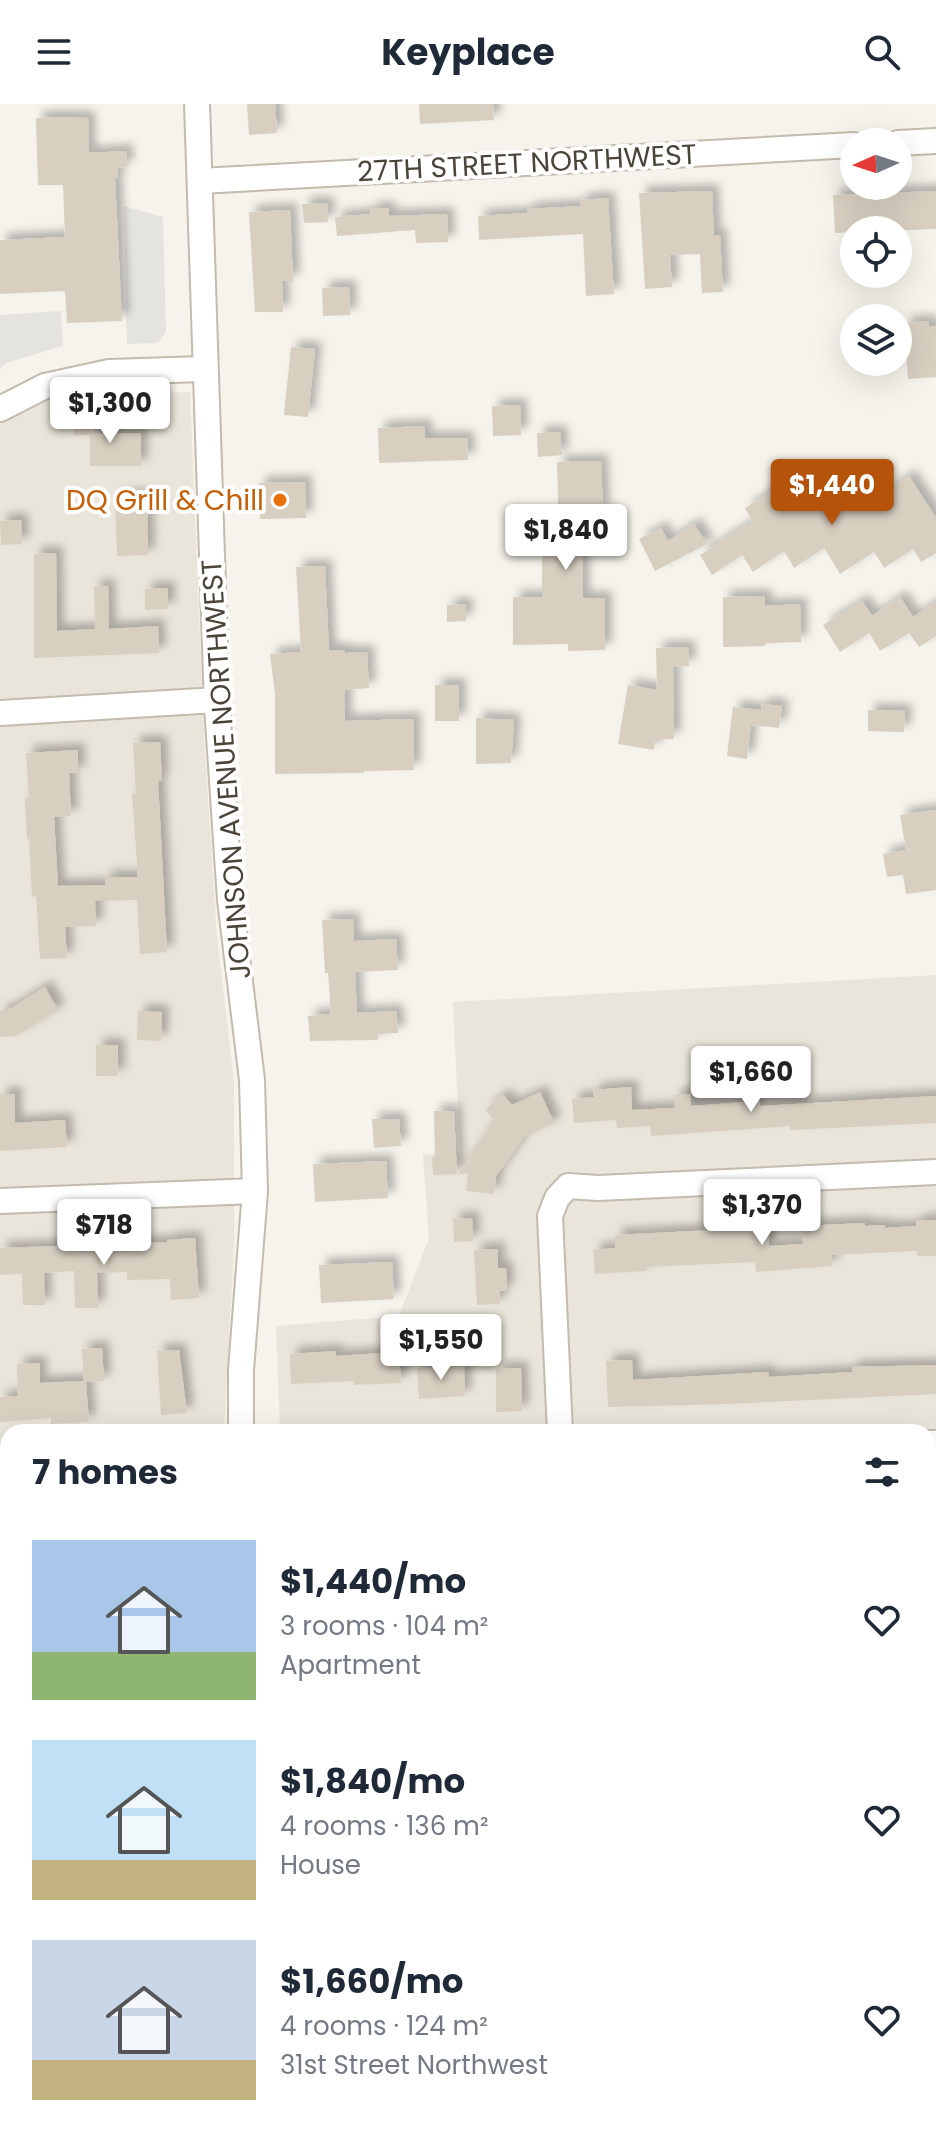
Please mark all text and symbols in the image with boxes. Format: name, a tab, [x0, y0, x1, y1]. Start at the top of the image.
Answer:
text: Keyplace	[381, 27, 555, 78]
icon: menu	[32, 30, 76, 74]
icon: search	[860, 30, 904, 74]
north arrow	[840, 128, 912, 200]
map controls	[840, 128, 912, 376]
street label: 27TH STREET NORTHWEST	[356, 135, 698, 191]
button: locate	[840, 216, 912, 288]
button: layers	[840, 304, 912, 376]
pin: $1,300	[45, 377, 175, 445]
text: $1,300	[68, 385, 152, 421]
pin: $1,440	[767, 459, 897, 527]
text: $1,440	[789, 467, 875, 503]
place label: DQ Grill & Chill	[66, 481, 264, 520]
marker: DQ Grill & Chill	[271, 491, 289, 509]
pin: $1,840	[501, 504, 631, 572]
text: $1,840	[523, 512, 609, 548]
street label: JOHNSON AVENUE NORTHWEST	[192, 558, 260, 980]
pin: $1,660	[686, 1046, 816, 1114]
text: $1,660	[709, 1054, 793, 1090]
pin: $1,370	[697, 1179, 827, 1247]
text: $1,370	[722, 1187, 802, 1223]
pin: $718	[57, 1199, 151, 1267]
text: $718	[75, 1207, 133, 1243]
pin: $1,550	[376, 1314, 506, 1382]
text: $1,550	[398, 1322, 484, 1358]
text: 7 homes	[32, 1448, 178, 1496]
icon: filters	[860, 1450, 904, 1494]
text: $1,440/mo	[280, 1557, 466, 1605]
icon: home	[96, 1572, 192, 1668]
icon: heart	[860, 1598, 904, 1642]
text: 3 rooms · 104 m²	[280, 1608, 488, 1644]
text: Apartment	[280, 1647, 421, 1683]
text: $1,840/mo	[280, 1757, 465, 1805]
icon: home	[96, 1772, 192, 1868]
icon: heart	[860, 1798, 904, 1842]
text: 4 rooms · 136 m²	[280, 1808, 488, 1844]
text: House	[280, 1847, 361, 1883]
text: $1,660/mo	[280, 1957, 463, 2005]
icon: home	[96, 1972, 192, 2068]
icon: heart	[860, 1998, 904, 2042]
text: 4 rooms · 124 m²	[280, 2008, 488, 2044]
text: 31st Street Northwest	[280, 2047, 548, 2083]

